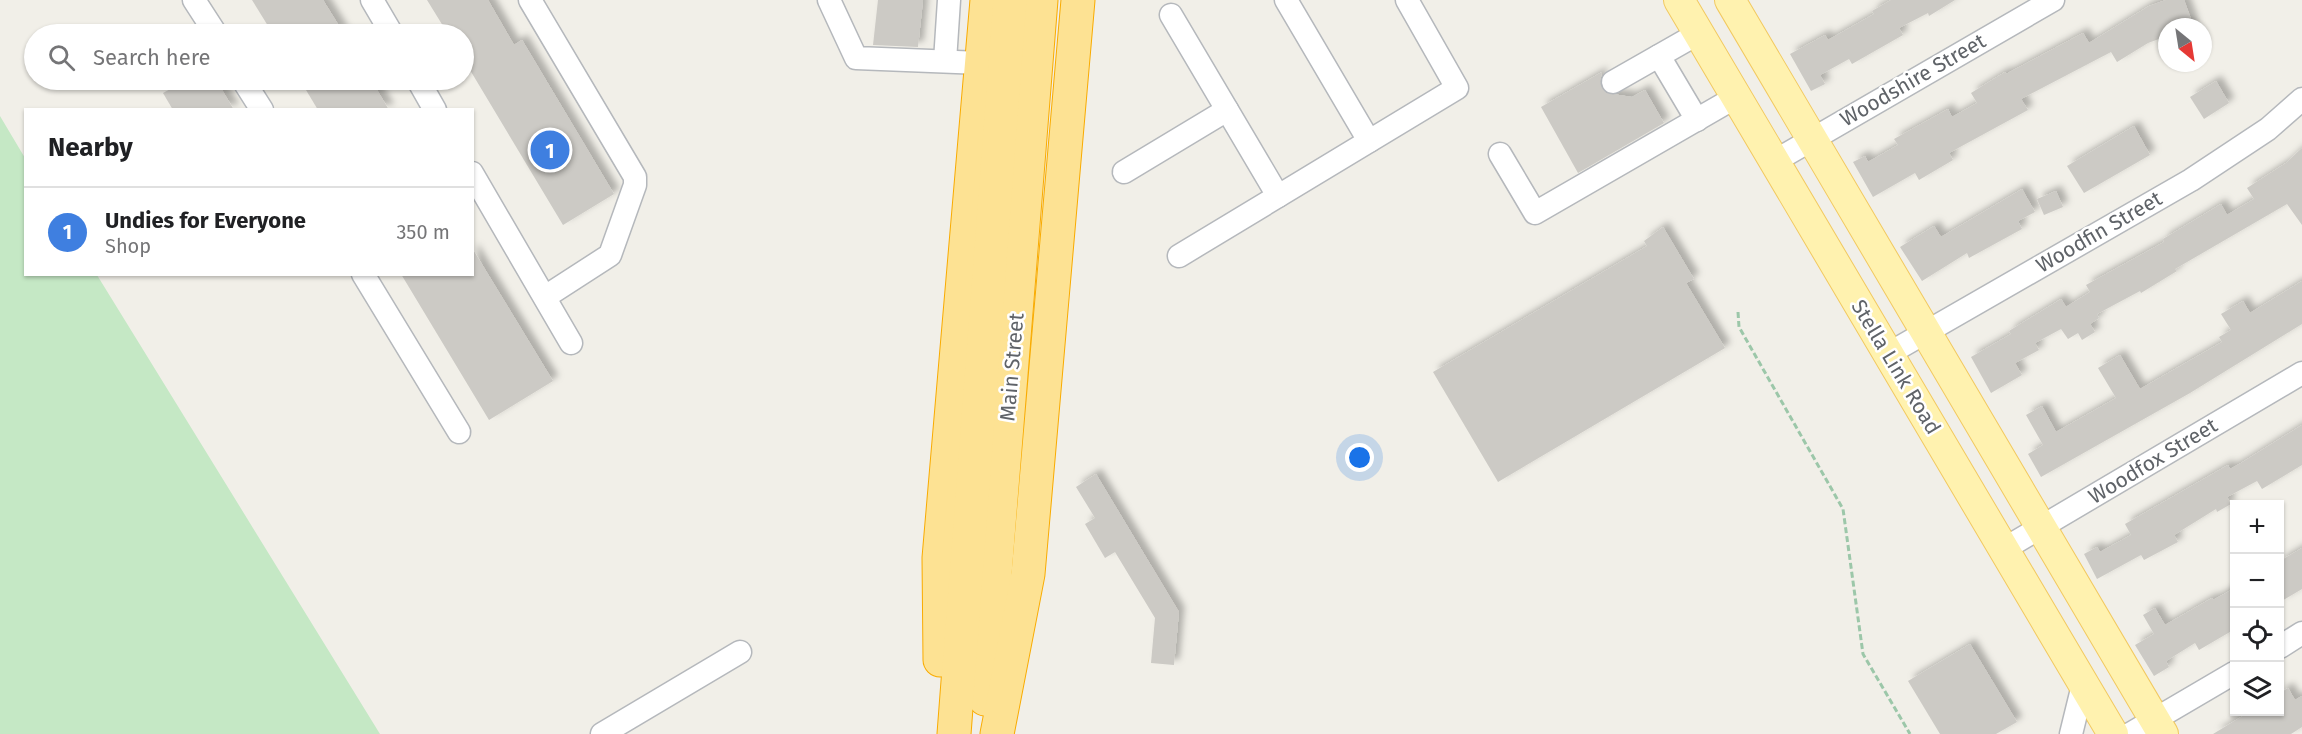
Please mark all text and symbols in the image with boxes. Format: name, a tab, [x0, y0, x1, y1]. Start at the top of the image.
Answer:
north arrow	[2158, 18, 2212, 72]
search box	[24, 24, 474, 90]
street label: Woodshire Street	[1836, 28, 1991, 132]
icon: search	[45, 41, 78, 74]
text: Search here	[93, 44, 211, 71]
pin: 1	[530, 128, 570, 172]
text: Nearby	[48, 132, 133, 163]
street label: Woodfin Street	[2031, 185, 2167, 279]
text: Undies for Everyone	[105, 207, 306, 234]
text: 1	[63, 220, 72, 244]
text: 350 m	[396, 220, 450, 244]
text: Shop	[105, 234, 151, 258]
street label: Stella Link Road	[1846, 295, 1946, 439]
street label: Main Street	[994, 311, 1030, 422]
street label: Woodfox Street	[2084, 412, 2223, 510]
your location	[1345, 443, 1374, 472]
map controls	[2230, 500, 2284, 716]
button: +	[2230, 500, 2284, 554]
button: −	[2230, 554, 2284, 608]
button: locate	[2230, 608, 2284, 662]
button: layers	[2230, 662, 2284, 716]

